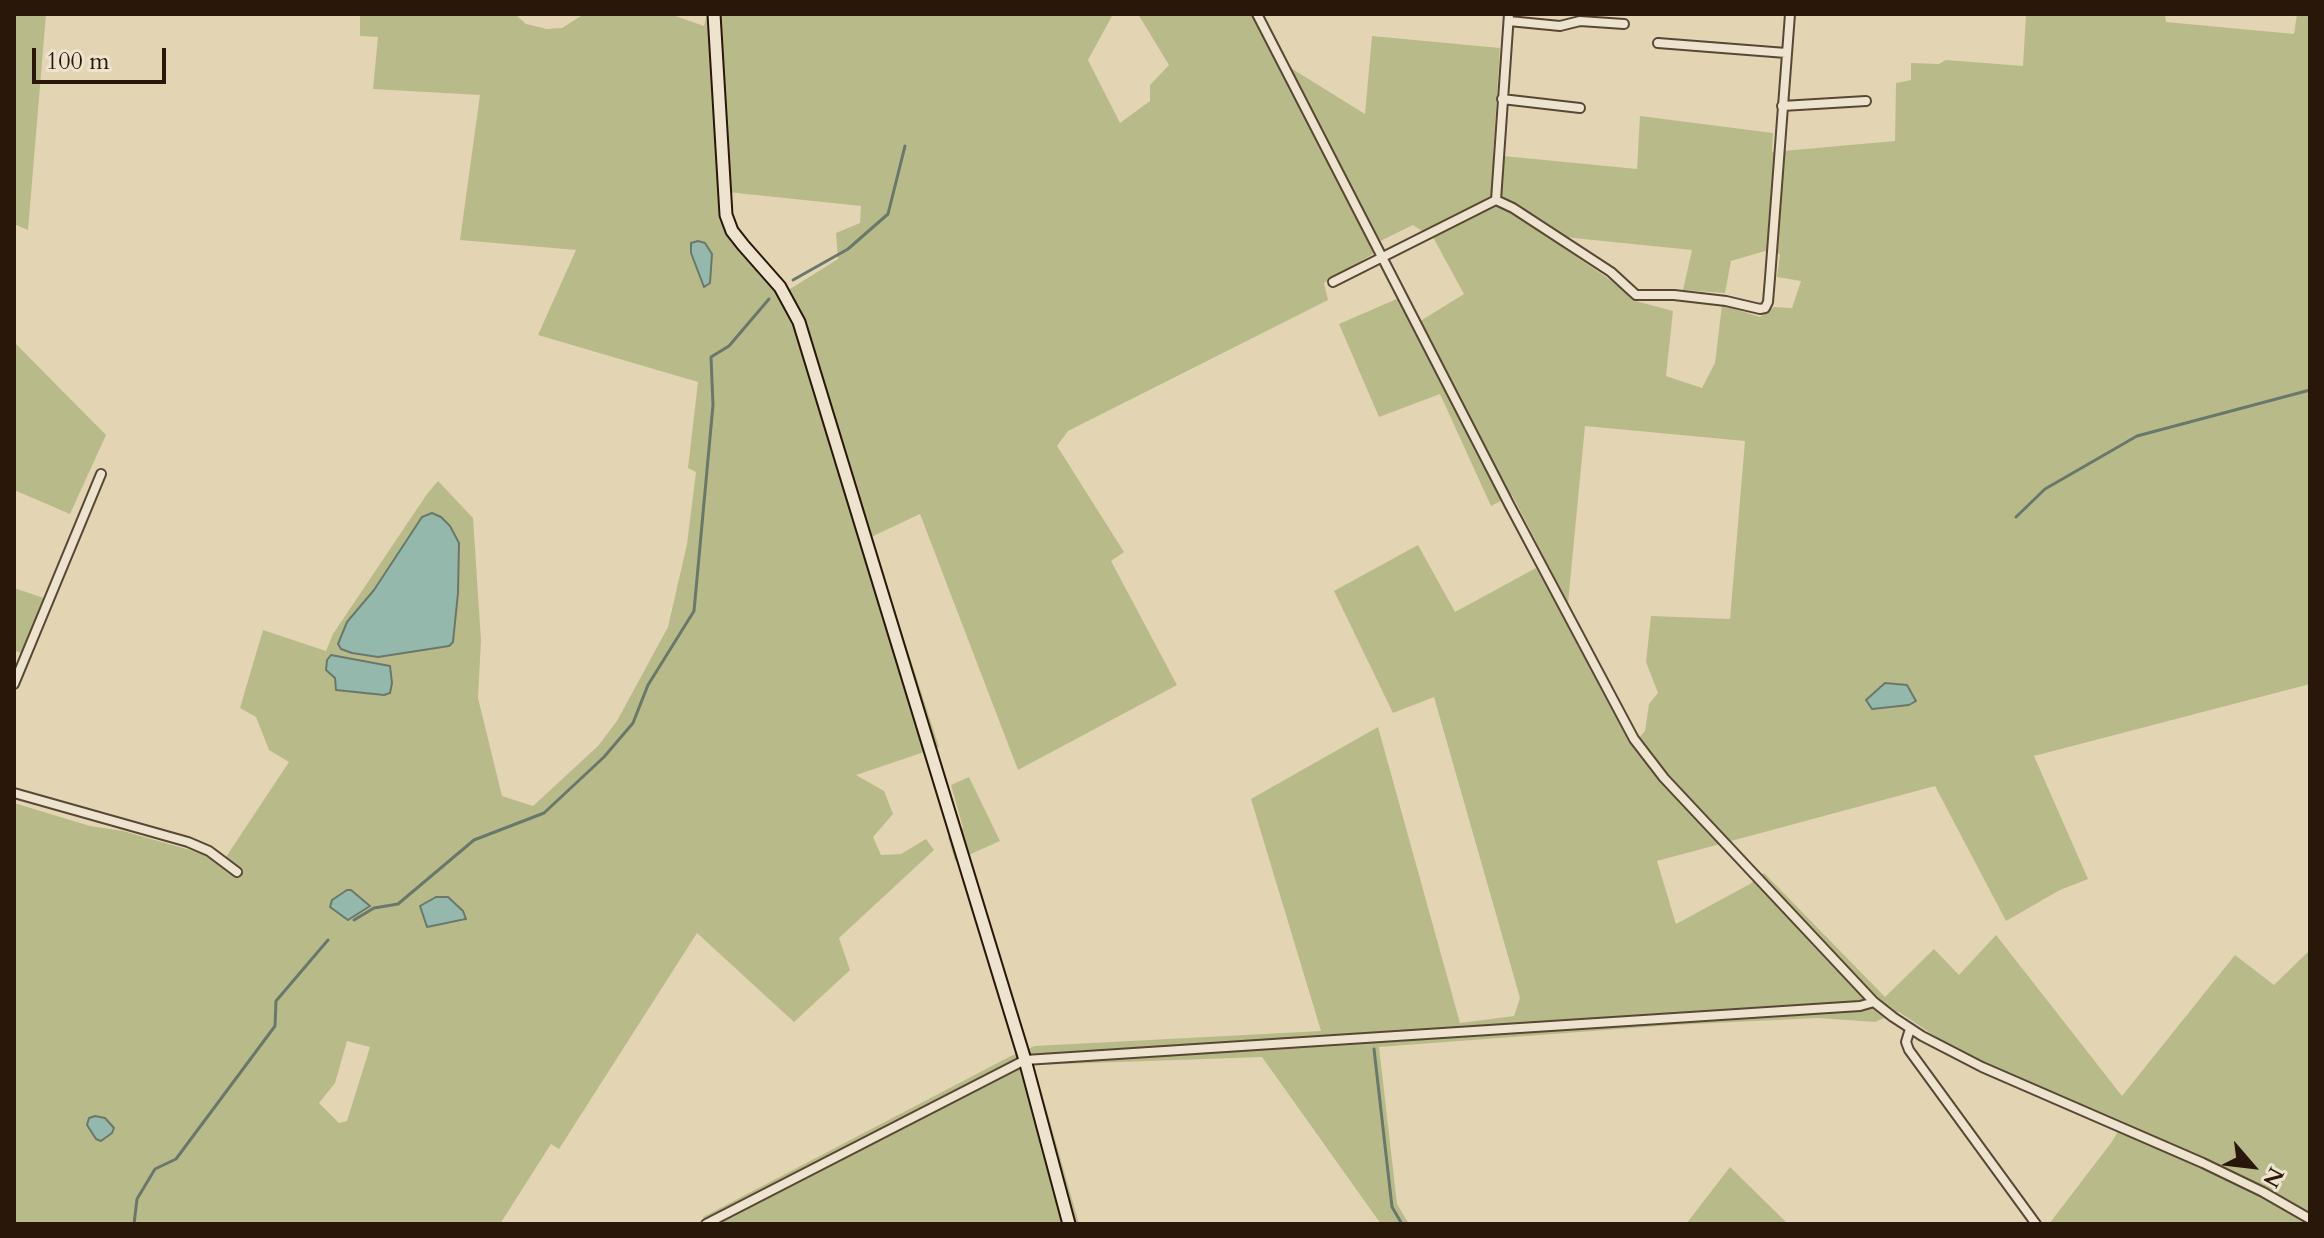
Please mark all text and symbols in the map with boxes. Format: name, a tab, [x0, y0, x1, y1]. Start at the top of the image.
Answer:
scale bar	[36, 32, 170, 82]
text: 100 m	[46, 45, 110, 78]
north arrow	[2212, 1126, 2292, 1206]
text: N	[2255, 1162, 2291, 1193]

